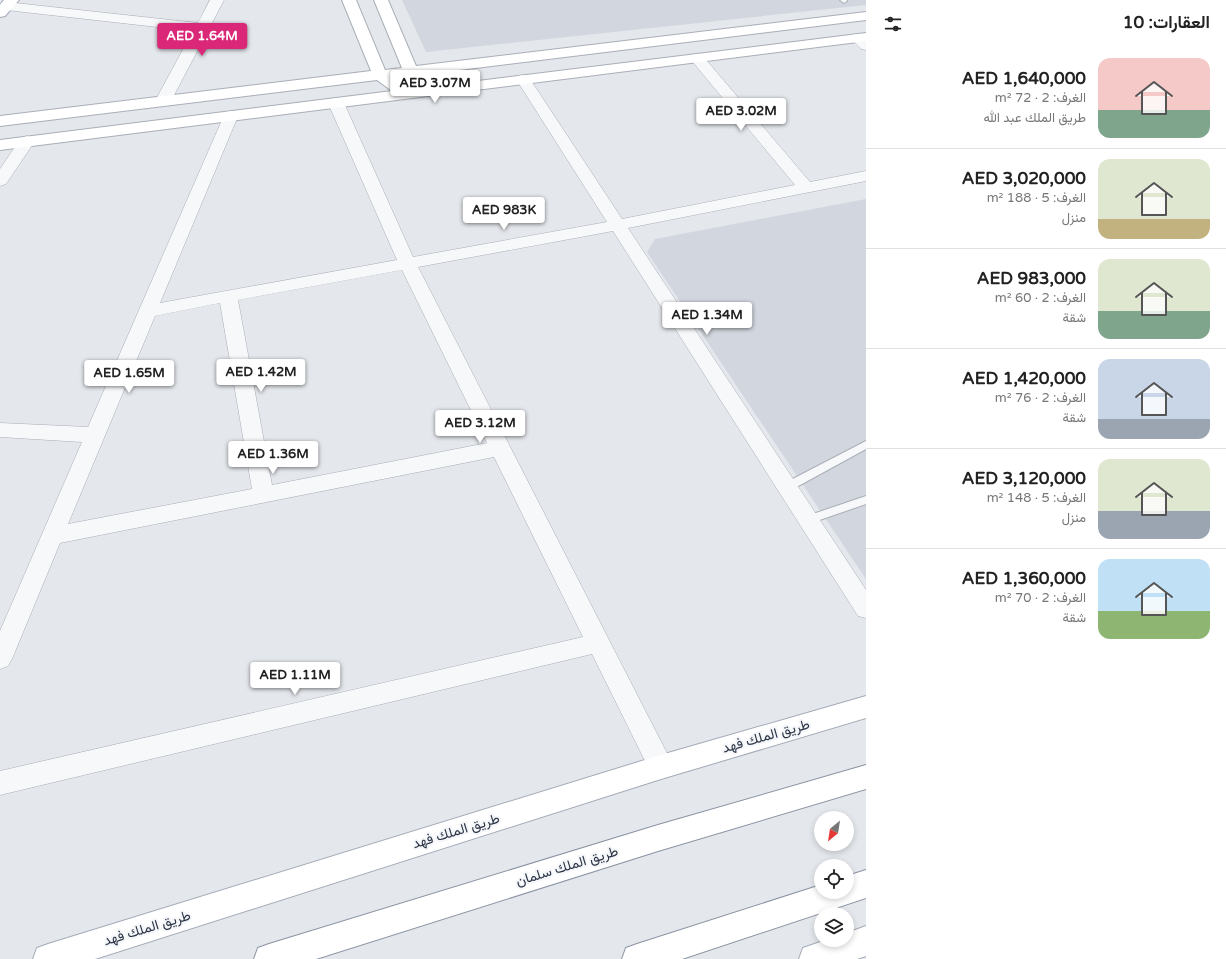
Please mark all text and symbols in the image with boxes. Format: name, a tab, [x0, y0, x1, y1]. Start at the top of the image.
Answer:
text: العقارات: 10	[1123, 12, 1210, 33]
icon: filters	[882, 13, 904, 35]
pin: AED 1.64M	[156, 23, 248, 57]
text: AED 1.64M	[166, 28, 238, 44]
text: AED 1,640,000	[962, 68, 1086, 89]
pin: AED 3.07M	[389, 70, 481, 104]
icon: home	[1130, 74, 1178, 122]
text: AED 3.07M	[399, 75, 471, 91]
text: الغرف: 2 · 72 m²	[995, 90, 1086, 106]
pin: AED 3.02M	[695, 98, 787, 132]
text: AED 3.02M	[705, 103, 777, 119]
text: طريق الملك عبد الله	[984, 110, 1086, 126]
text: AED 3,020,000	[962, 168, 1086, 189]
icon: home	[1130, 175, 1178, 223]
text: الغرف: 5 · 188 m²	[987, 190, 1086, 206]
pin: AED 983K	[463, 197, 545, 231]
text: AED 983K	[472, 202, 536, 218]
text: منزل	[1062, 210, 1086, 226]
text: AED 983,000	[977, 268, 1086, 289]
icon: home	[1130, 275, 1178, 323]
text: الغرف: 2 · 60 m²	[995, 290, 1086, 306]
pin: AED 1.34M	[661, 302, 753, 336]
text: AED 1.34M	[671, 307, 743, 323]
text: شقة	[1063, 310, 1086, 326]
pin: AED 1.42M	[215, 359, 307, 393]
pin: AED 1.65M	[83, 360, 175, 394]
text: AED 1.42M	[225, 364, 297, 380]
text: AED 1.65M	[93, 365, 165, 381]
text: AED 1,420,000	[962, 368, 1086, 389]
icon: home	[1130, 375, 1178, 423]
text: الغرف: 2 · 76 m²	[995, 390, 1086, 406]
pin: AED 3.12M	[434, 410, 526, 444]
text: شقة	[1063, 410, 1086, 426]
text: AED 3.12M	[444, 415, 516, 431]
pin: AED 1.36M	[227, 441, 319, 475]
text: AED 1.36M	[237, 446, 309, 462]
text: AED 3,120,000	[962, 468, 1086, 489]
icon: home	[1130, 475, 1178, 523]
text: الغرف: 5 · 148 m²	[987, 490, 1086, 506]
text: منزل	[1062, 510, 1086, 526]
text: AED 1,360,000	[962, 568, 1086, 589]
icon: home	[1130, 575, 1178, 623]
text: الغرف: 2 · 70 m²	[995, 590, 1086, 606]
text: شقة	[1063, 610, 1086, 626]
pin: AED 1.11M	[249, 662, 341, 696]
text: AED 1.11M	[259, 667, 331, 683]
street label: طريق الملك فهد	[720, 715, 812, 757]
street label: طريق الملك فهد	[410, 810, 502, 852]
north arrow	[814, 811, 854, 851]
map controls	[814, 811, 854, 947]
street label: طريق الملك سلمان	[514, 842, 620, 890]
button: locate	[814, 859, 854, 899]
street label: طريق الملك فهد	[101, 907, 193, 949]
button: layers	[814, 907, 854, 947]

